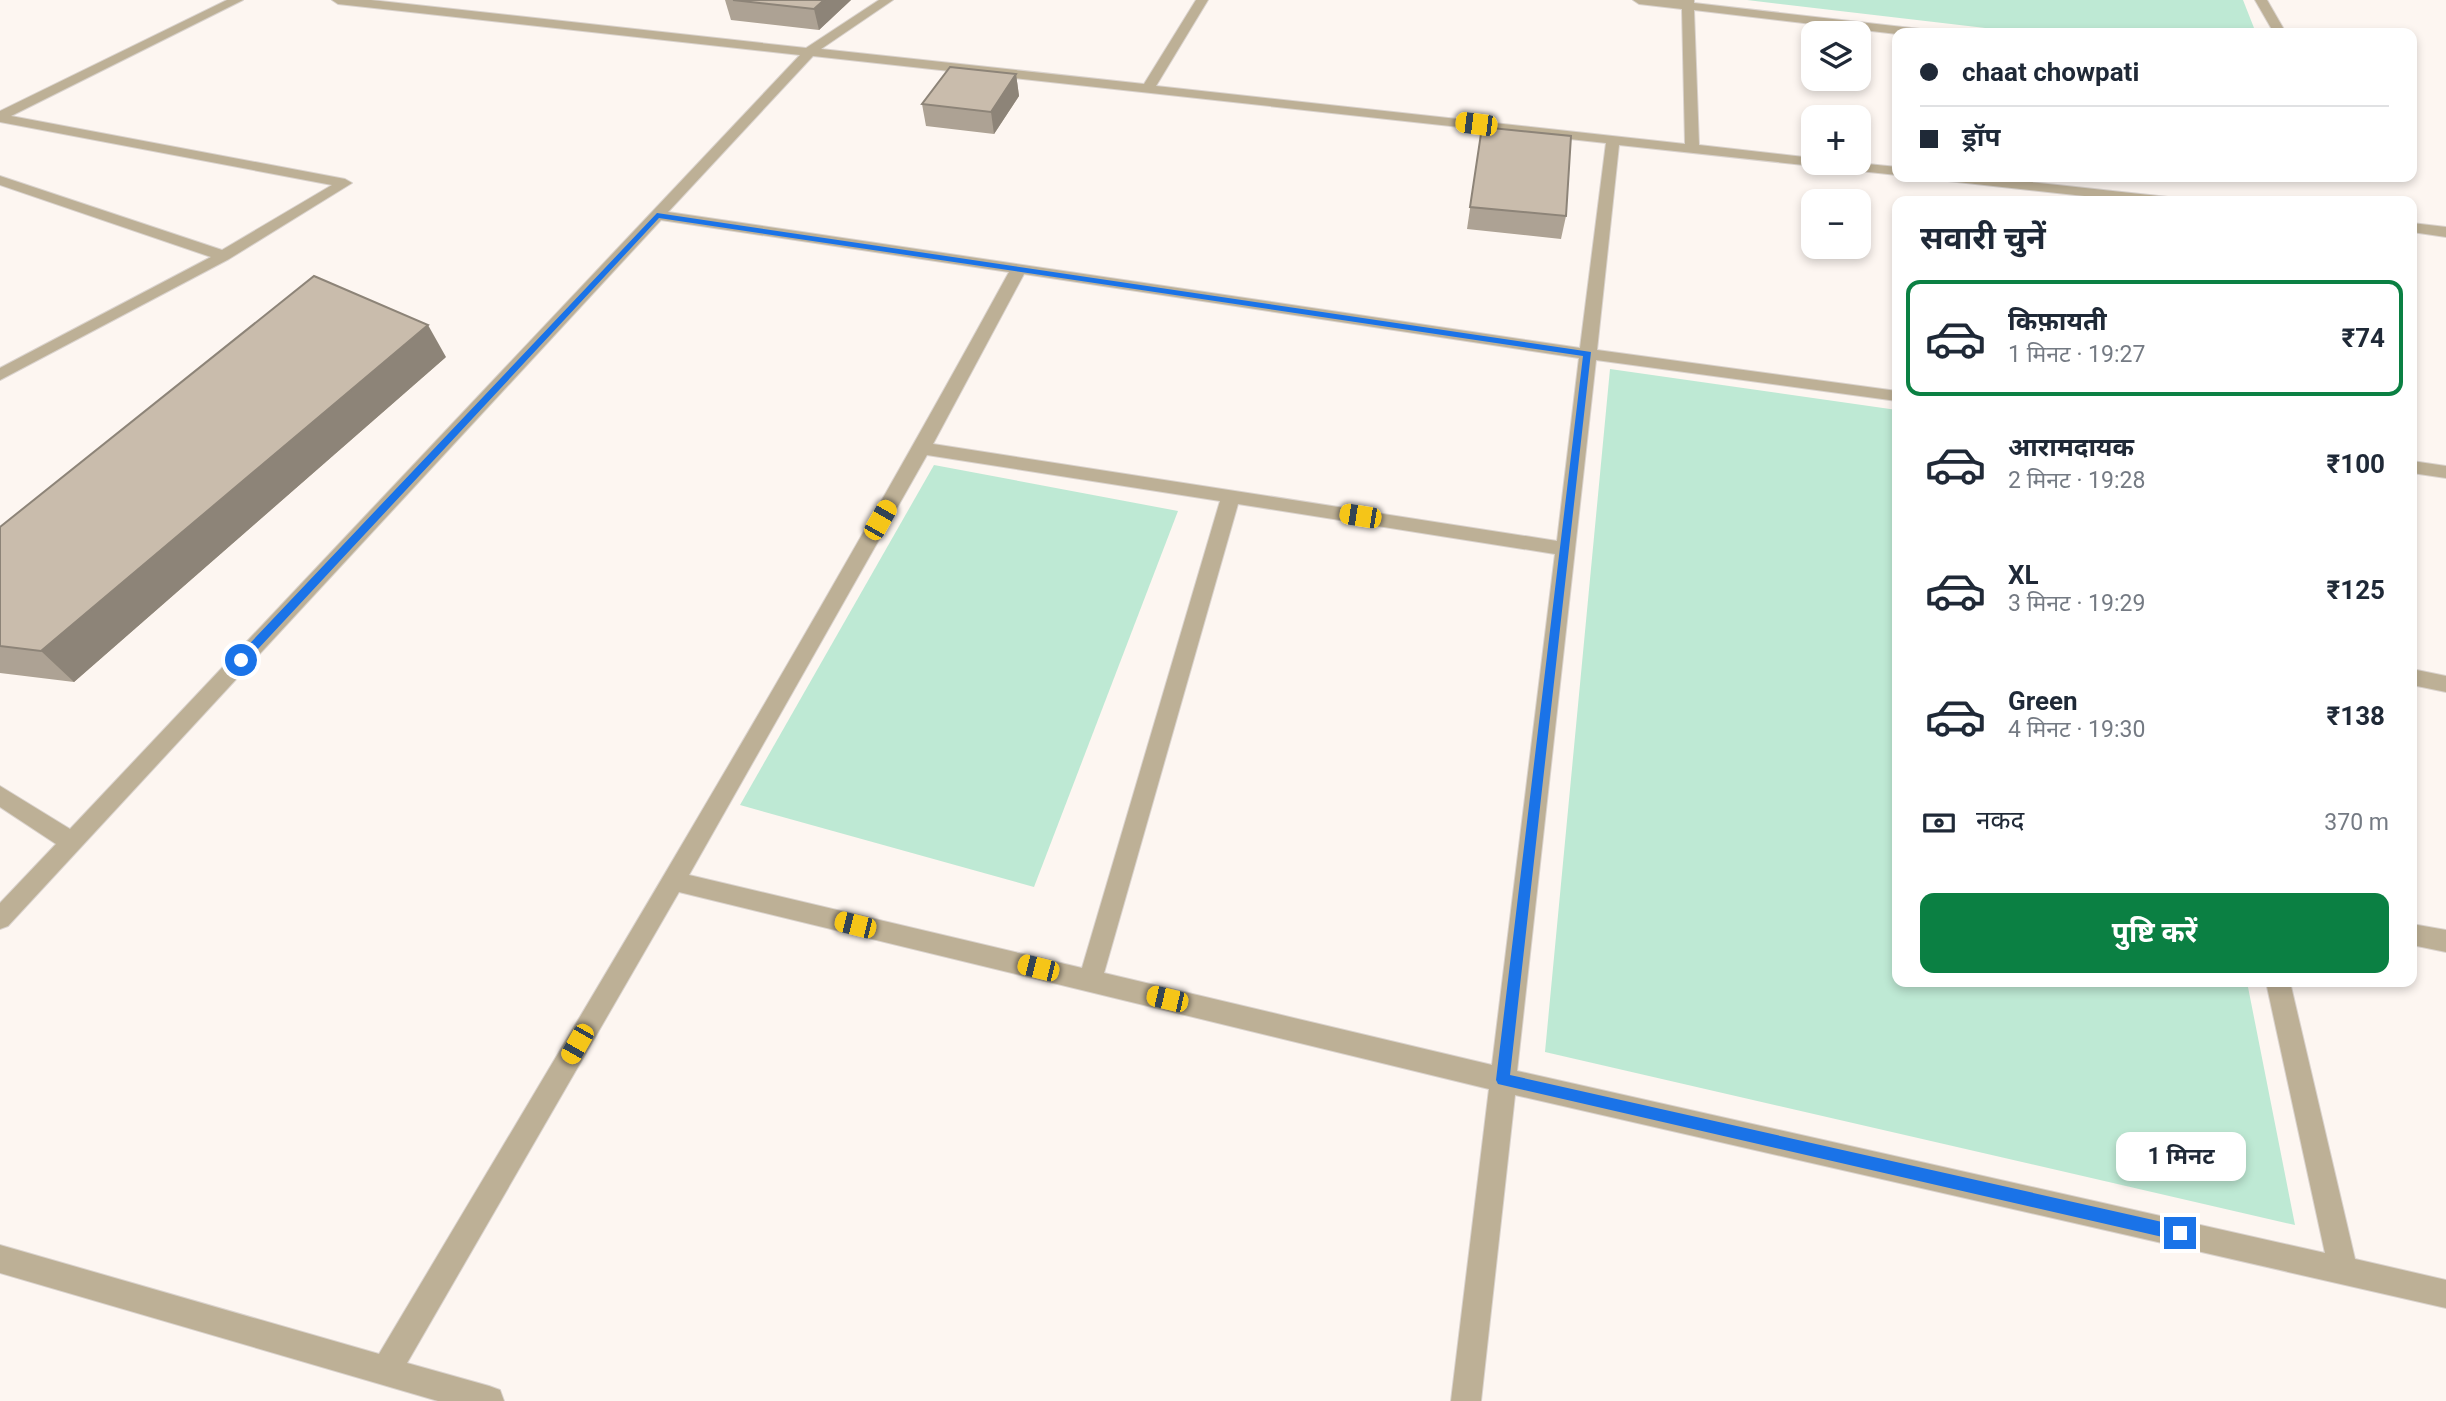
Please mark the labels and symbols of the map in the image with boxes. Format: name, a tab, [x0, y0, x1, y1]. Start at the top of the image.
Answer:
car	[1454, 111, 1499, 137]
car	[861, 497, 900, 543]
car	[1338, 502, 1383, 530]
route start	[225, 644, 257, 676]
car	[833, 910, 878, 940]
car	[1016, 953, 1061, 983]
car	[1145, 984, 1190, 1014]
car	[558, 1021, 597, 1067]
callout: 1 मिनट	[2115, 1132, 2245, 1180]
route end	[2164, 1217, 2196, 1249]

